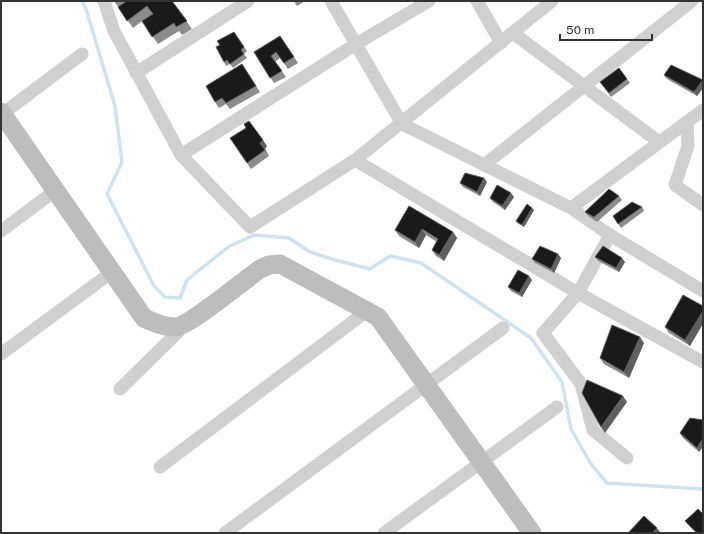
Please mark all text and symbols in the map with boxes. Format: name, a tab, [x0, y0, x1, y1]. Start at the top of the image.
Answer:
scale bar	[560, 16, 652, 42]
text: 50 m	[566, 23, 594, 37]

